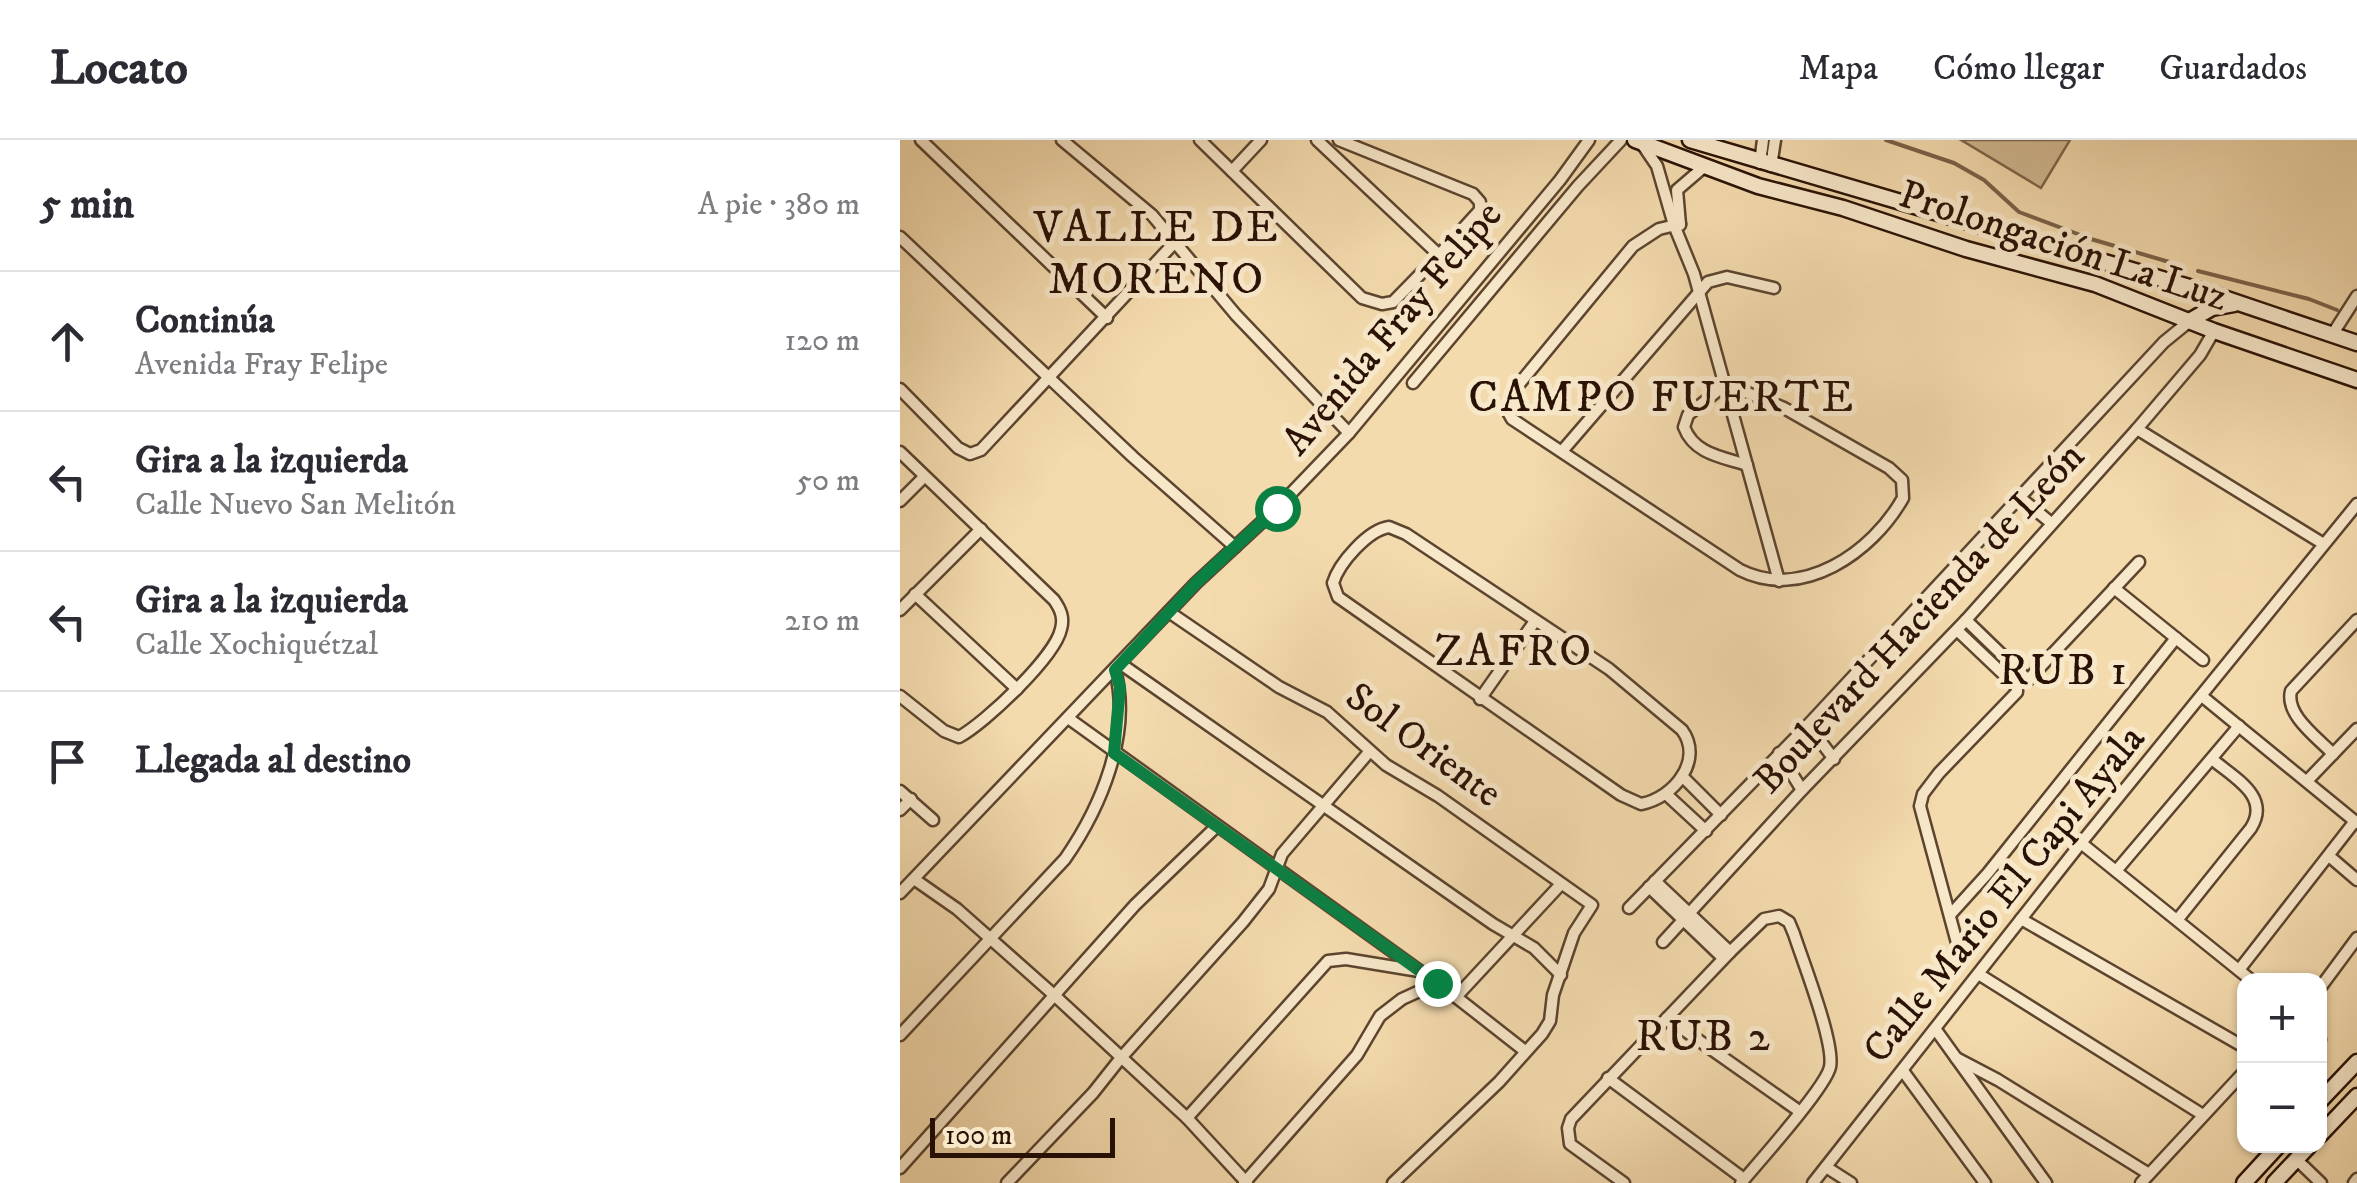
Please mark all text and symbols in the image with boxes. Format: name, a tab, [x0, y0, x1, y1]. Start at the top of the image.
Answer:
text: Locato	[50, 39, 188, 99]
text: Mapa	[1799, 47, 1878, 91]
text: Cómo llegar	[1933, 47, 2104, 91]
text: Guardados	[2159, 47, 2307, 91]
street label: Prolongación La Luz	[1892, 170, 2234, 324]
text: 5 min	[40, 179, 134, 231]
text: A pie · 380 m	[698, 185, 860, 225]
street label: Avenida Fray Felipe	[1272, 192, 1514, 466]
district label: VALLE DE MORENO	[1033, 200, 1280, 308]
text: Continúa	[135, 297, 275, 345]
icon: ahead	[40, 314, 95, 369]
text: 120 m	[784, 321, 860, 361]
text: Avenida Fray Felipe	[135, 345, 388, 385]
district label: CAMPO FUERTE	[1468, 370, 1856, 426]
street label: Boulevard Hacienda de León	[1744, 433, 2096, 805]
text: Gira a la izquierda	[135, 437, 408, 485]
icon: left	[40, 454, 95, 509]
text: 50 m	[796, 461, 860, 501]
text: Calle Nuevo San Melitón	[135, 485, 456, 525]
route start	[1255, 486, 1301, 532]
text: Gira a la izquierda	[135, 577, 408, 625]
icon: left	[40, 594, 95, 649]
text: 210 m	[785, 601, 860, 641]
district label: ZAFRO	[1434, 624, 1594, 680]
text: Calle Xochiquétzal	[135, 625, 378, 665]
district label: RUB 1	[1998, 643, 2130, 699]
street label: Sol Oriente	[1335, 673, 1511, 819]
street label: Calle Mario El Capi Ayala	[1853, 716, 2157, 1074]
icon: arrive	[40, 734, 95, 789]
text: Llegada al destino	[135, 737, 411, 785]
route end	[1415, 961, 1461, 1007]
map controls	[2237, 973, 2327, 1153]
button: +	[2237, 973, 2327, 1063]
district label: RUB 2	[1636, 1009, 1772, 1065]
button: −	[2237, 1063, 2327, 1153]
scale bar	[930, 1113, 1115, 1158]
text: 100 m	[945, 1118, 1012, 1153]

